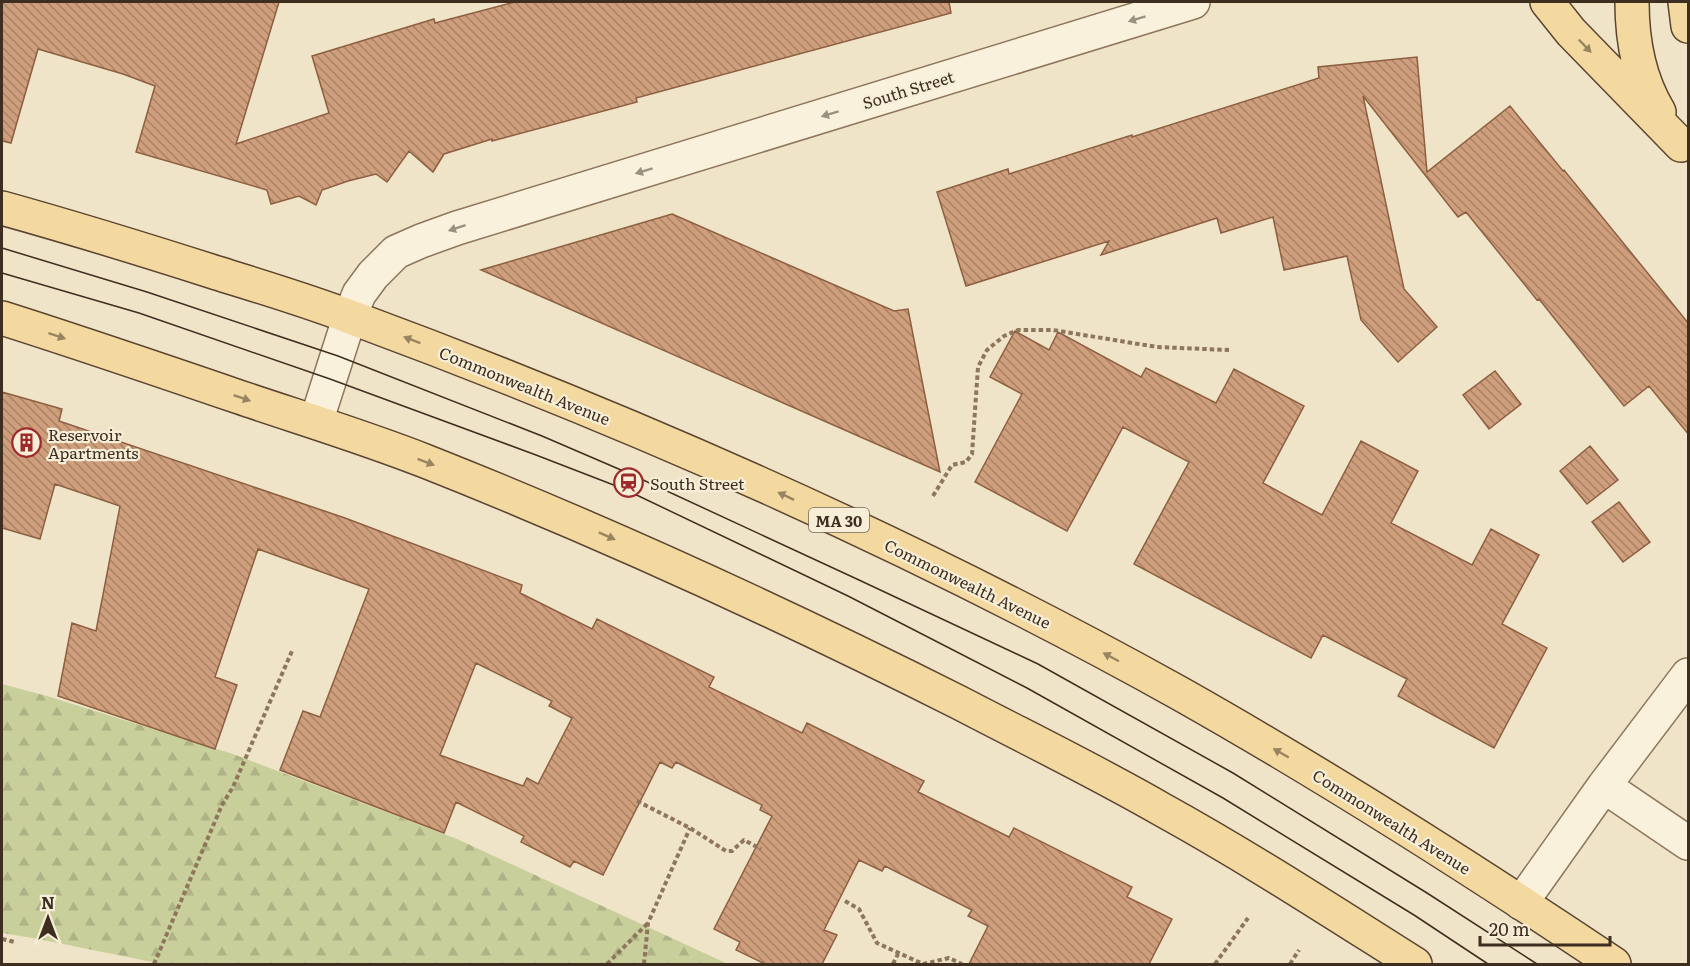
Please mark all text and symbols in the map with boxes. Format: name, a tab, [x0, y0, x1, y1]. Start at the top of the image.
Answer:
one-way arrow	[1128, 15, 1146, 24]
one-way arrow	[1577, 39, 1591, 53]
street label: South Street	[859, 64, 957, 114]
one-way arrow	[821, 110, 839, 119]
one-way arrow	[635, 167, 653, 176]
one-way arrow	[448, 224, 466, 234]
one-way arrow	[48, 331, 66, 341]
one-way arrow	[403, 335, 421, 345]
street label: Commonwealth Avenue	[436, 340, 614, 430]
one-way arrow	[233, 393, 251, 403]
place label: Reservoir Apartments	[48, 422, 139, 464]
building icon: Reservoir Apartments	[11, 427, 43, 459]
one-way arrow	[417, 458, 435, 467]
station icon: South Street	[613, 467, 645, 499]
place label: South Street	[650, 471, 745, 495]
one-way arrow	[778, 491, 795, 500]
road number: MA 30	[809, 508, 869, 532]
one-way arrow	[598, 531, 616, 541]
street label: Commonwealth Avenue	[881, 532, 1055, 634]
one-way arrow	[1103, 652, 1120, 662]
one-way arrow	[1272, 748, 1289, 758]
street label: Commonwealth Avenue	[1308, 762, 1476, 880]
north arrow	[18, 888, 78, 948]
text: N	[41, 890, 55, 914]
scale bar	[1480, 909, 1610, 947]
text: 20 m	[1489, 915, 1530, 942]

